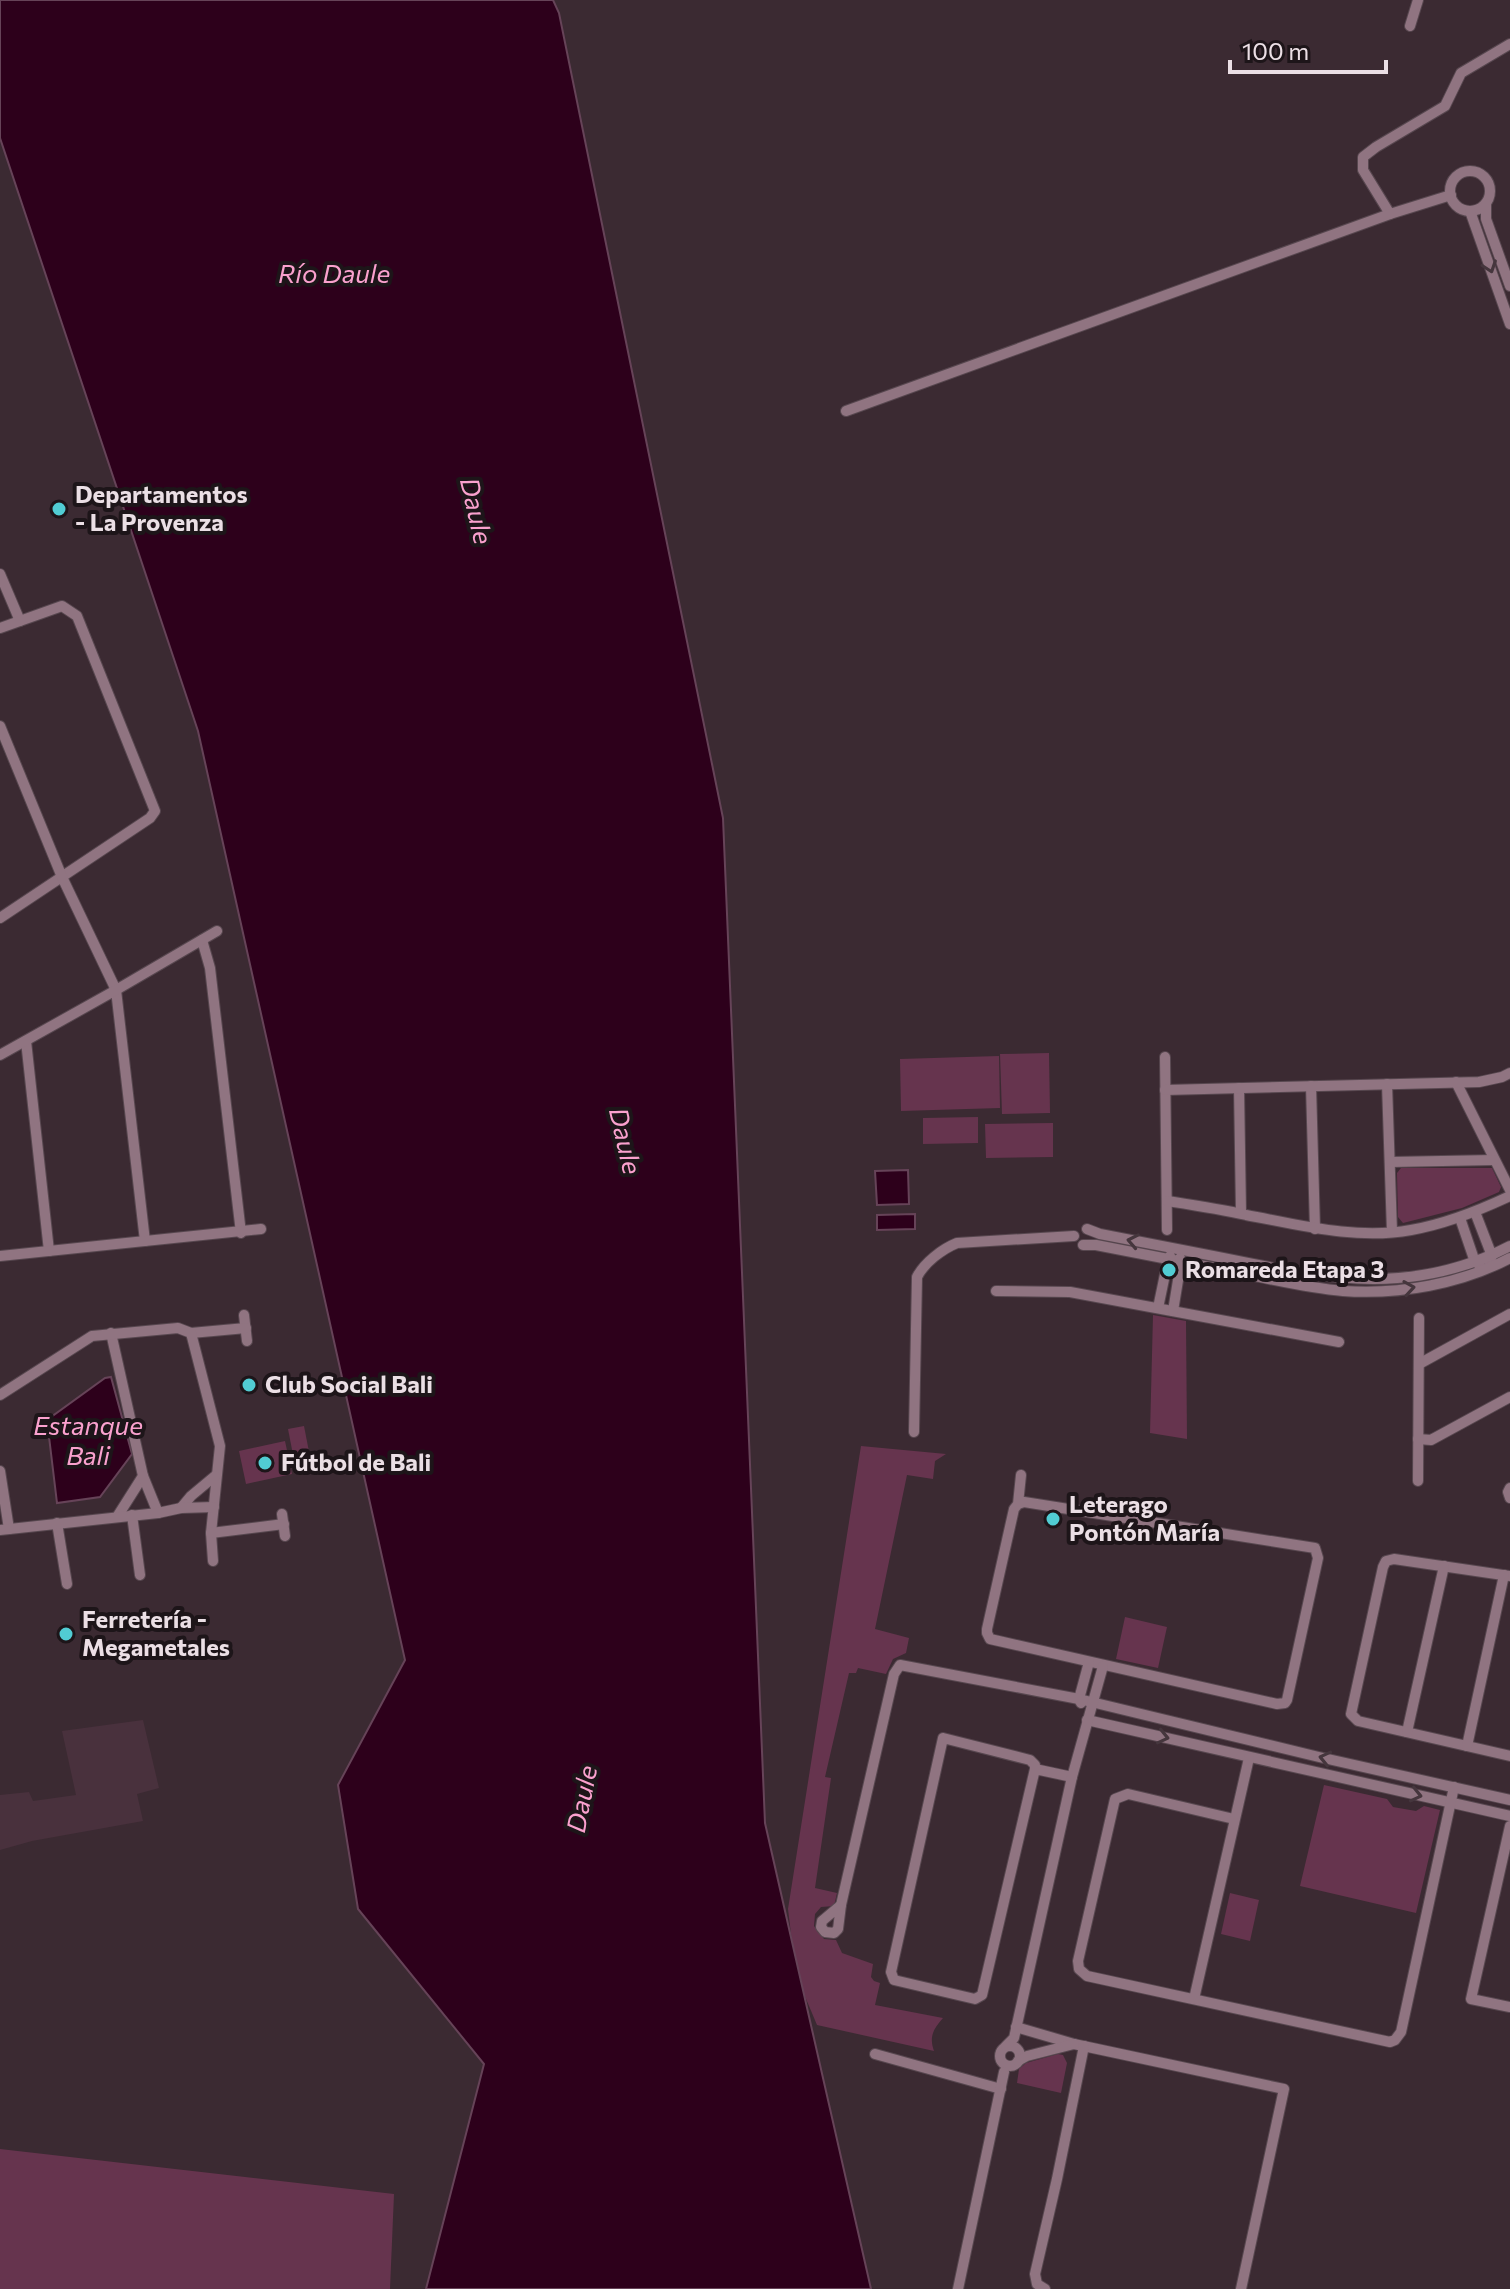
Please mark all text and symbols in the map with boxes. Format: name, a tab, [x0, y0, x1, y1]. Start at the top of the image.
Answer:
scale bar	[1230, 24, 1386, 74]
text: 100 m	[1242, 36, 1309, 65]
water label: Río Daule	[278, 257, 390, 288]
one-way arrow	[1480, 260, 1497, 274]
water label: Daule	[455, 474, 500, 547]
place label: Departamentos - La Provenza	[75, 479, 248, 536]
marker: Departamentos - La Provenza	[50, 500, 68, 518]
water label: Daule	[604, 1104, 649, 1177]
one-way arrow	[1126, 1233, 1140, 1250]
place label: Romareda Etapa 3	[1185, 1254, 1384, 1283]
marker: Romareda Etapa 3	[1160, 1261, 1178, 1279]
one-way arrow	[1402, 1281, 1416, 1298]
place label: Club Social Bali	[265, 1369, 433, 1398]
marker: Club Social Bali	[240, 1376, 258, 1394]
water label: Estanque Bali	[33, 1409, 143, 1470]
place label: Fútbol de Bali	[281, 1447, 431, 1476]
marker: Fútbol de Bali	[256, 1454, 274, 1472]
place label: Leterago Pontón María	[1069, 1489, 1220, 1546]
marker: Leterago Pontón María	[1044, 1510, 1062, 1528]
place label: Ferretería - Megametales	[82, 1604, 230, 1661]
marker: Ferretería - Megametales	[57, 1625, 75, 1643]
one-way arrow	[1155, 1728, 1169, 1745]
one-way arrow	[1318, 1750, 1332, 1767]
water label: Daule	[559, 1762, 602, 1835]
one-way arrow	[1409, 1786, 1423, 1803]

